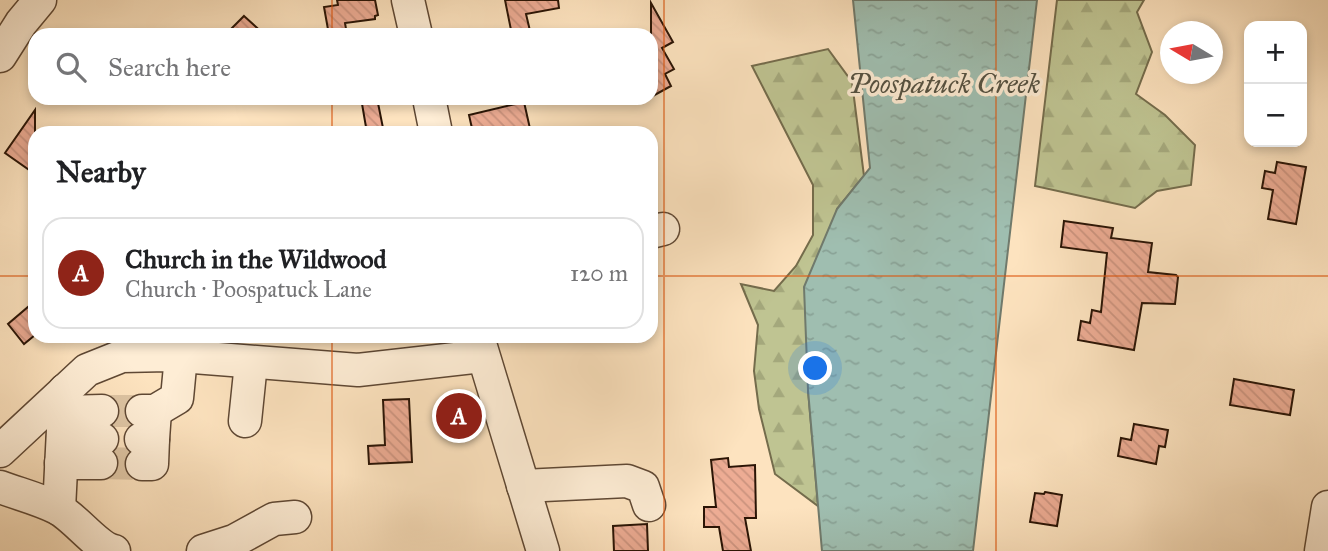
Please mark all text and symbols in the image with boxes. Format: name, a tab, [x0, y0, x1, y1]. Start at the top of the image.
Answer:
north arrow	[1160, 21, 1223, 84]
map controls	[1244, 21, 1307, 147]
button: +	[1244, 21, 1307, 84]
search box	[28, 28, 658, 105]
icon: search	[52, 48, 90, 86]
text: Search here	[108, 51, 231, 83]
water label: Poospatuck Creek	[848, 66, 1041, 101]
button: −	[1244, 84, 1307, 147]
text: Nearby	[56, 154, 146, 190]
text: Church in the Wildwood	[125, 243, 387, 275]
text: A	[73, 259, 89, 287]
text: 120 m	[570, 259, 628, 287]
text: Church · Poospatuck Lane	[125, 275, 372, 303]
your location	[798, 351, 832, 385]
pin: A	[436, 390, 482, 442]

